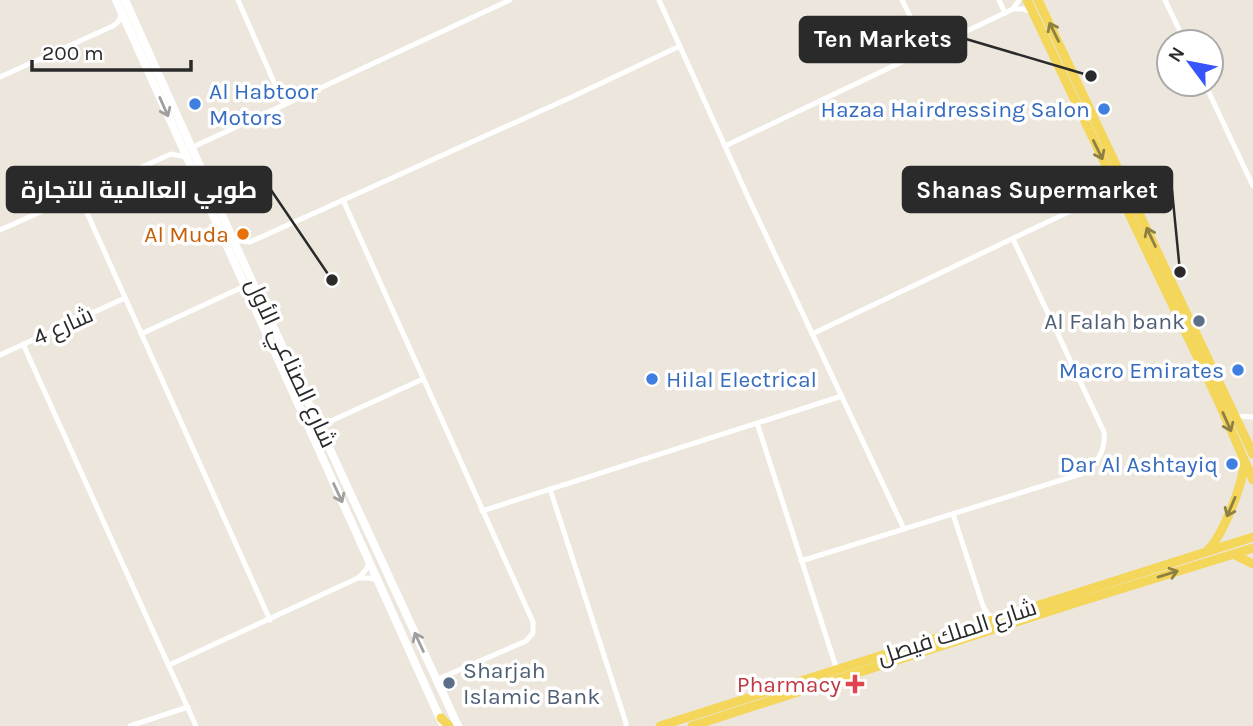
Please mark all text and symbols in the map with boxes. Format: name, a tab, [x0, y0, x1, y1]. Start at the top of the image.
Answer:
callout: Ten Markets	[800, 17, 966, 62]
one-way arrow	[1046, 22, 1060, 43]
text: Ten Markets	[814, 25, 952, 53]
scale bar	[32, 28, 191, 72]
north arrow	[1155, 28, 1225, 98]
text: 200 m	[42, 41, 104, 65]
text: N	[1163, 43, 1189, 66]
place label: Al Habtoor Motors	[209, 78, 319, 131]
one-way arrow	[158, 96, 171, 117]
marker: Al Habtoor Motors	[187, 96, 203, 112]
place label: Hazaa Hairdressing Salon	[821, 96, 1090, 123]
marker: Hazaa Hairdressing Salon	[1096, 101, 1112, 117]
one-way arrow	[1092, 139, 1106, 160]
callout: طوبي العالمية للتجارة	[7, 167, 271, 212]
callout: Shanas Supermarket	[903, 167, 1172, 212]
text: طوبي العالمية للتجارة	[21, 176, 257, 209]
text: Shanas Supermarket	[916, 176, 1158, 204]
place label: Al Muda	[144, 221, 229, 248]
marker: Al Muda	[235, 226, 251, 242]
one-way arrow	[1144, 227, 1157, 248]
street label: شارع الصناعي الأول	[236, 274, 342, 454]
street label: شارع 4	[29, 301, 98, 353]
place label: Al Falah bank	[1044, 308, 1185, 335]
marker: Al Falah bank	[1191, 313, 1207, 329]
place label: Macro Emirates	[1059, 357, 1224, 384]
marker: Macro Emirates	[1230, 362, 1246, 378]
place label: Hilal Electrical	[666, 366, 817, 393]
marker: Hilal Electrical	[644, 371, 660, 387]
one-way arrow	[1222, 411, 1235, 432]
place label: Dar Al Ashtayiq	[1060, 451, 1218, 478]
marker: Dar Al Ashtayiq	[1224, 456, 1240, 472]
one-way arrow	[332, 482, 345, 503]
one-way arrow	[1224, 496, 1237, 517]
one-way arrow	[1157, 567, 1179, 580]
street label: شارع الملك فيصل	[874, 594, 1041, 672]
one-way arrow	[412, 632, 425, 653]
place label: Sharjah Islamic Bank	[463, 657, 600, 710]
place label: Pharmacy	[737, 671, 841, 698]
marker: Sharjah Islamic Bank	[441, 675, 457, 691]
marker: Pharmacy	[847, 676, 863, 692]

